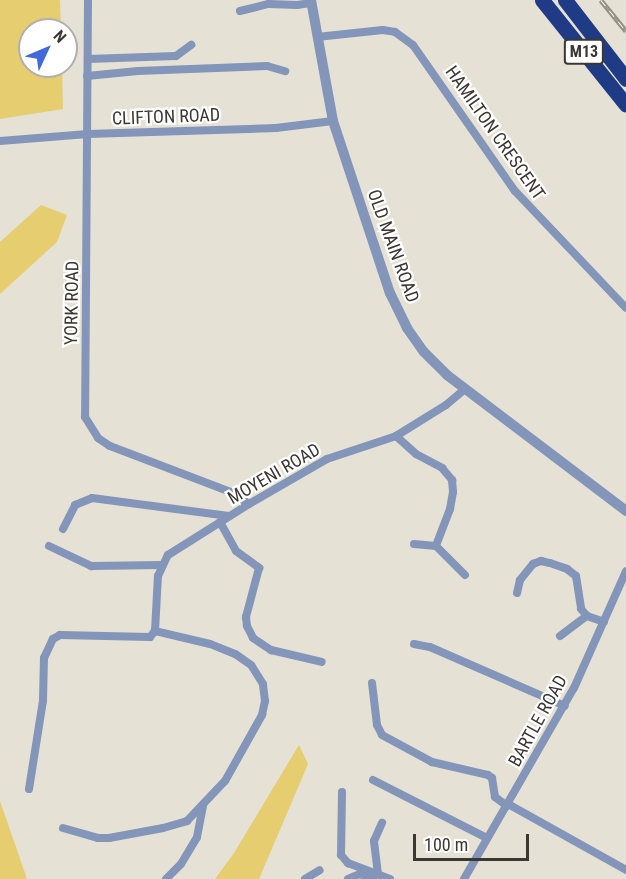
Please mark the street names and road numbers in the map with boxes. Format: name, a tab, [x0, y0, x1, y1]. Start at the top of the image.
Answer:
road number: M13	[563, 39, 605, 65]
street label: HAMILTON CRESCENT	[441, 62, 549, 204]
street label: CLIFTON ROAD	[112, 104, 220, 130]
street label: OLD MAIN ROAD	[363, 187, 423, 305]
street label: YORK ROAD	[60, 261, 84, 345]
street label: MOYENI ROAD	[224, 439, 324, 509]
street label: BARTLE ROAD	[504, 672, 572, 770]

